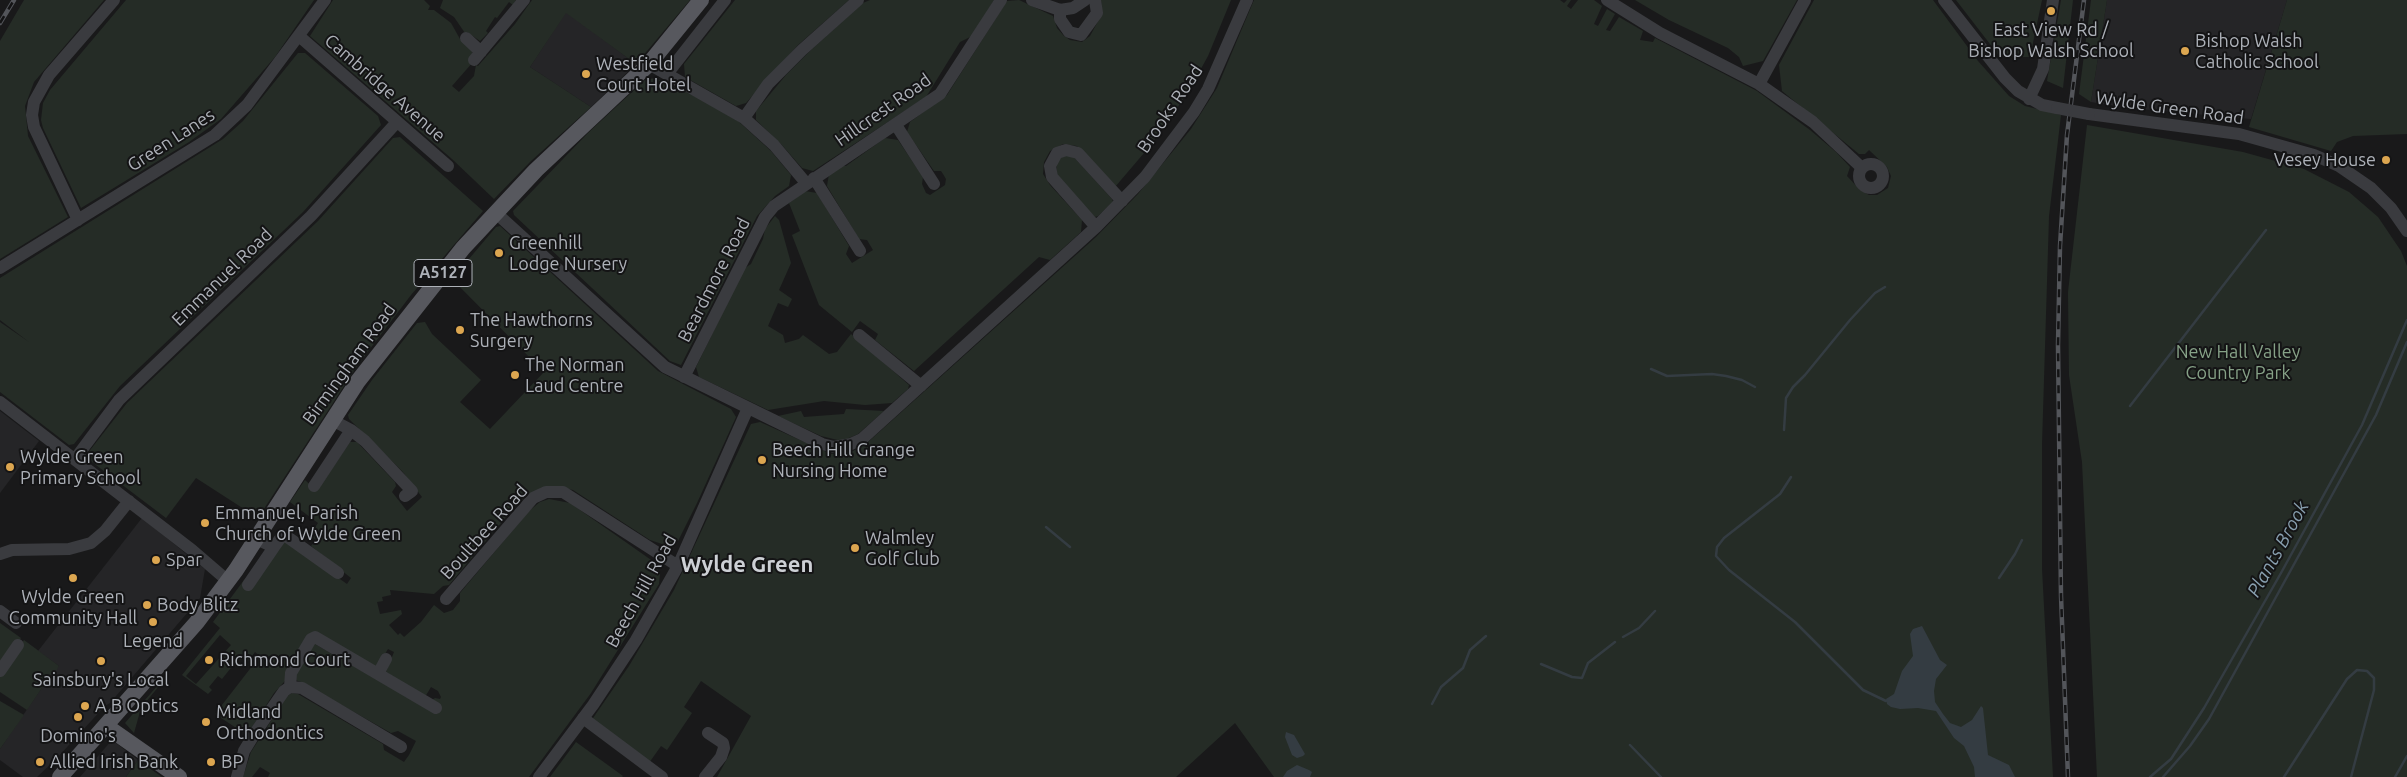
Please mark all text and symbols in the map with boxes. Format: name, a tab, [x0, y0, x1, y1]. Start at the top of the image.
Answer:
marker: East View Rd / Bishop Walsh School	[2045, 5, 2057, 17]
place label: East View Rd / Bishop Walsh School	[1968, 19, 2134, 62]
street label: Cambridge Avenue	[320, 30, 450, 146]
place label: Bishop Walsh Catholic School	[2195, 30, 2319, 72]
marker: Bishop Walsh Catholic School	[2179, 45, 2191, 57]
place label: Westfield Court Hotel	[596, 53, 691, 96]
street label: Brooks Road	[1133, 61, 1207, 157]
marker: Westfield Court Hotel	[580, 68, 592, 80]
street label: Hillcrest Road	[831, 69, 935, 151]
street label: Wylde Green Road	[2095, 87, 2245, 129]
street label: Green Lanes	[123, 104, 219, 176]
place label: Vesey House	[2274, 149, 2376, 171]
marker: Vesey House	[2380, 154, 2392, 166]
street label: Beardmore Road	[673, 214, 755, 346]
street label: Emmanuel Road	[167, 224, 277, 330]
place label: Greenhill Lodge Nursery	[509, 232, 627, 274]
marker: Greenhill Lodge Nursery	[493, 247, 505, 259]
road number: A5127	[414, 260, 472, 286]
street label: Birmingham Road	[298, 299, 400, 429]
place label: The Hawthorns Surgery	[470, 309, 593, 352]
marker: The Hawthorns Surgery	[454, 324, 466, 336]
park label: New Hall Valley Country Park	[2176, 341, 2300, 384]
place label: The Norman Laud Centre	[525, 354, 625, 396]
marker: The Norman Laud Centre	[509, 369, 521, 381]
place label: Beech Hill Grange Nursing Home	[772, 439, 915, 482]
place label: Wylde Green Primary School	[20, 446, 141, 488]
marker: Beech Hill Grange Nursing Home	[756, 454, 768, 466]
marker: Wylde Green Primary School	[4, 461, 16, 473]
street label: Boultbee Road	[436, 480, 532, 584]
water label: Plants Brook	[2242, 497, 2314, 601]
place label: Emmanuel, Parish Church of Wylde Green	[215, 502, 401, 544]
marker: Emmanuel, Parish Church of Wylde Green	[199, 517, 211, 529]
place label: Walmley Golf Club	[865, 527, 940, 570]
street label: Beech Hill Road	[601, 531, 681, 651]
marker: Walmley Golf Club	[849, 542, 861, 554]
place label: Spar	[166, 549, 202, 571]
district label: Wylde Green	[681, 552, 813, 578]
marker: Spar	[150, 554, 162, 566]
marker: Wylde Green Community Hall	[67, 572, 79, 584]
place label: Wylde Green Community Hall	[9, 586, 137, 628]
place label: Body Blitz	[157, 594, 238, 616]
marker: Body Blitz	[141, 599, 153, 611]
marker: Legend	[147, 616, 159, 628]
place label: Legend	[123, 630, 183, 652]
place label: Richmond Court	[219, 649, 350, 671]
marker: Richmond Court	[203, 654, 215, 666]
marker: Sainsbury's Local	[95, 655, 107, 667]
place label: Sainsbury's Local	[33, 669, 169, 691]
place label: A B Optics	[95, 695, 179, 717]
marker: A B Optics	[79, 700, 91, 712]
place label: Midland Orthodontics	[216, 701, 324, 744]
marker: Domino's	[72, 711, 84, 723]
marker: Midland Orthodontics	[200, 716, 212, 728]
place label: Domino's	[40, 725, 116, 747]
place label: Allied Irish Bank	[50, 751, 178, 773]
place label: BP	[221, 751, 243, 773]
marker: Allied Irish Bank	[34, 756, 46, 768]
marker: BP	[205, 756, 217, 768]

